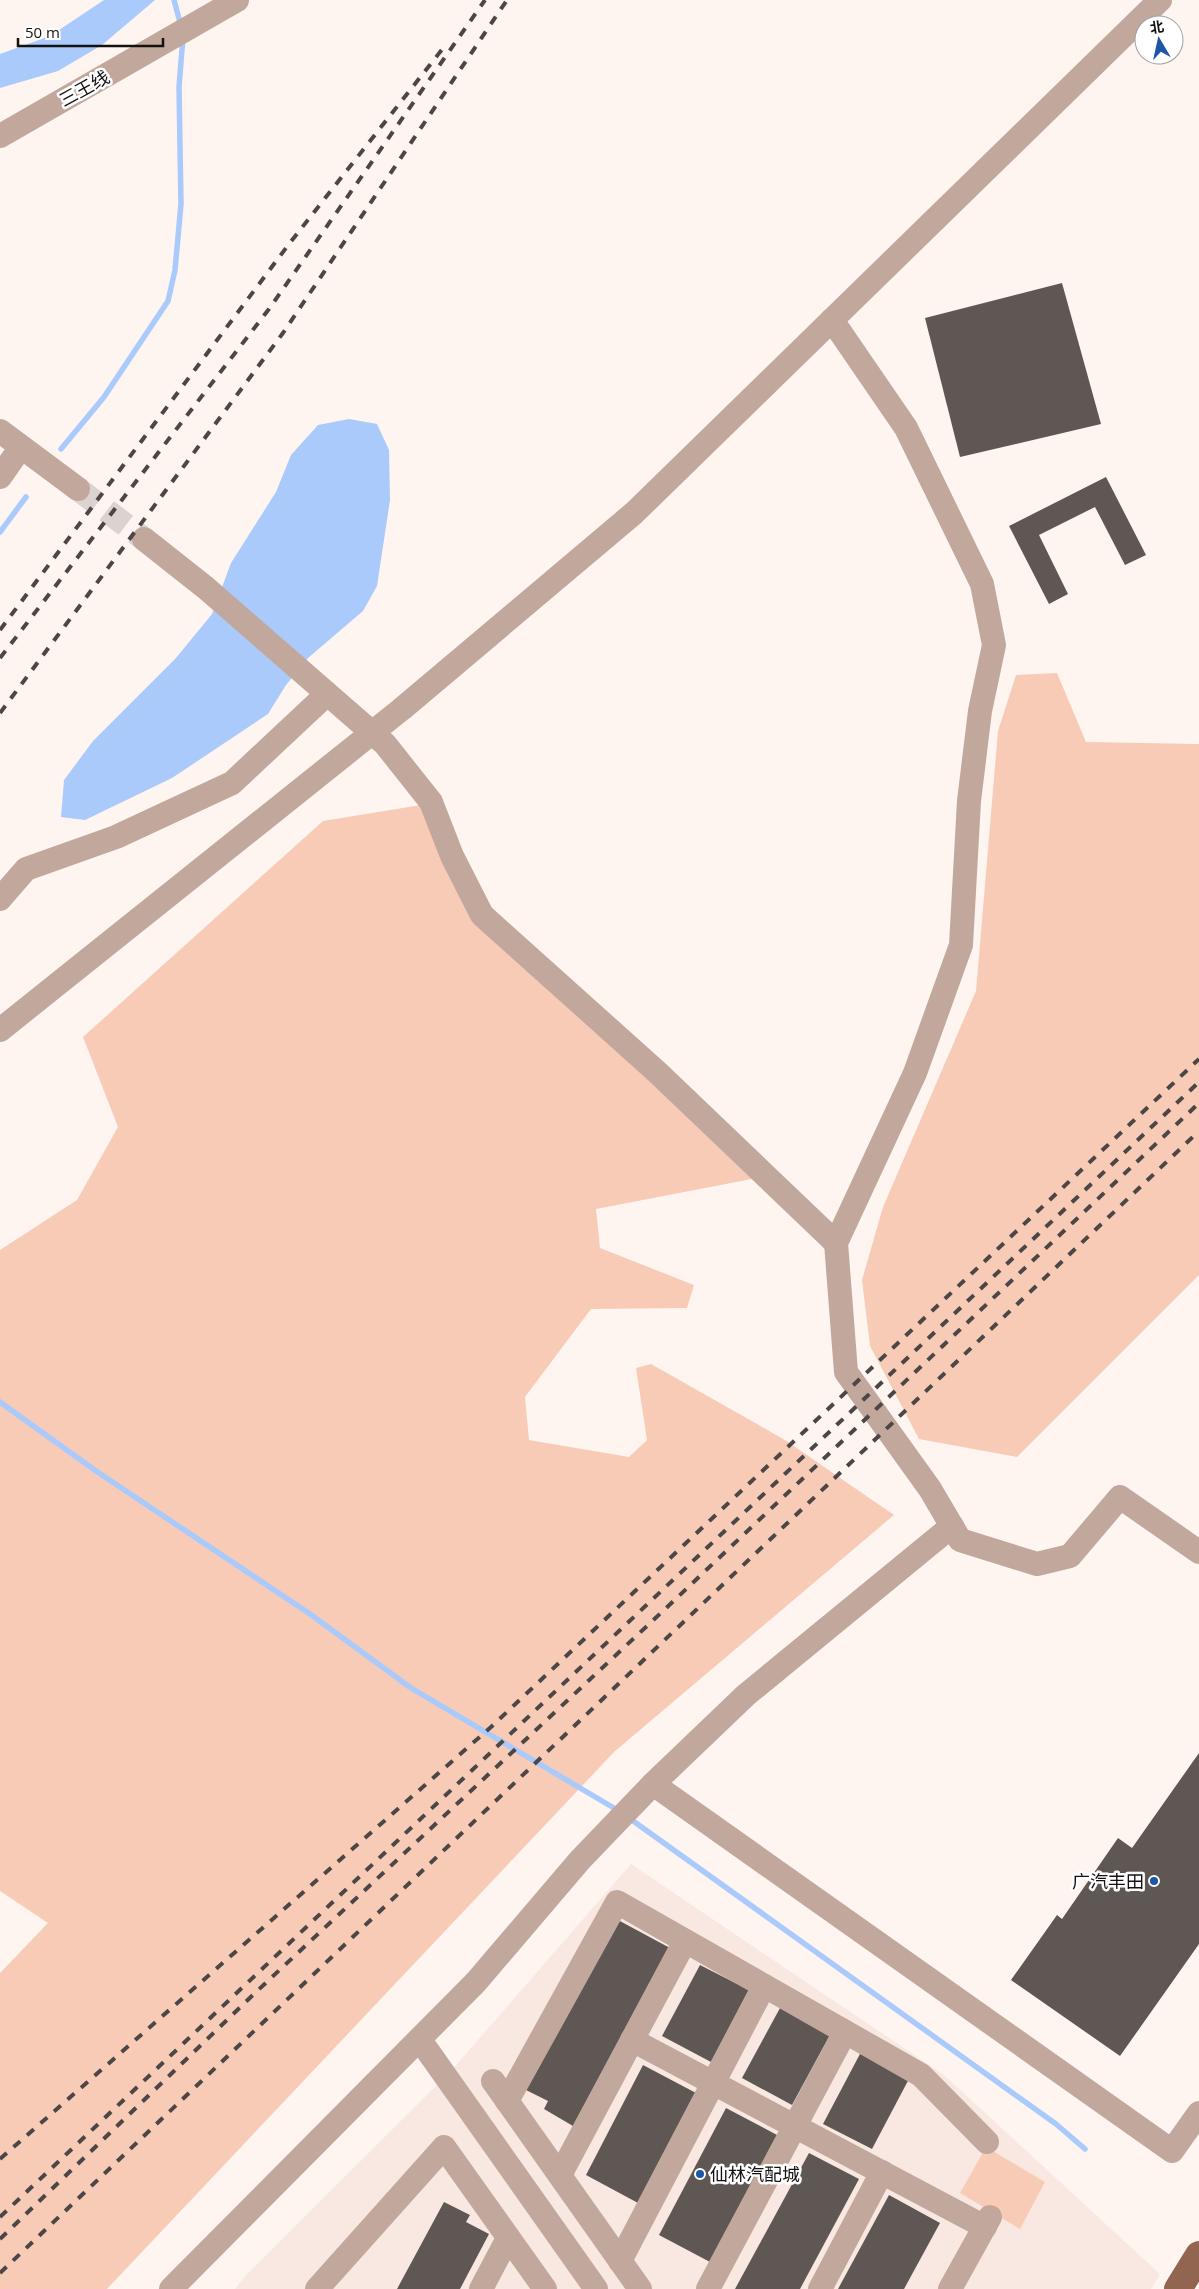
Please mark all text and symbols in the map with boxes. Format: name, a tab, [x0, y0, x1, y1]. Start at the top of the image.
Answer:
scale bar	[18, 15, 162, 47]
north arrow	[1134, 15, 1184, 65]
text: 北	[1148, 16, 1165, 37]
text: 50 m	[25, 22, 60, 42]
street label: 三王线	[55, 64, 113, 112]
place label: 广汽丰田	[1072, 1869, 1144, 1893]
marker: 广汽丰田	[1148, 1875, 1160, 1887]
place label: 仙林汽配城	[710, 2162, 800, 2186]
marker: 仙林汽配城	[694, 2168, 706, 2180]

